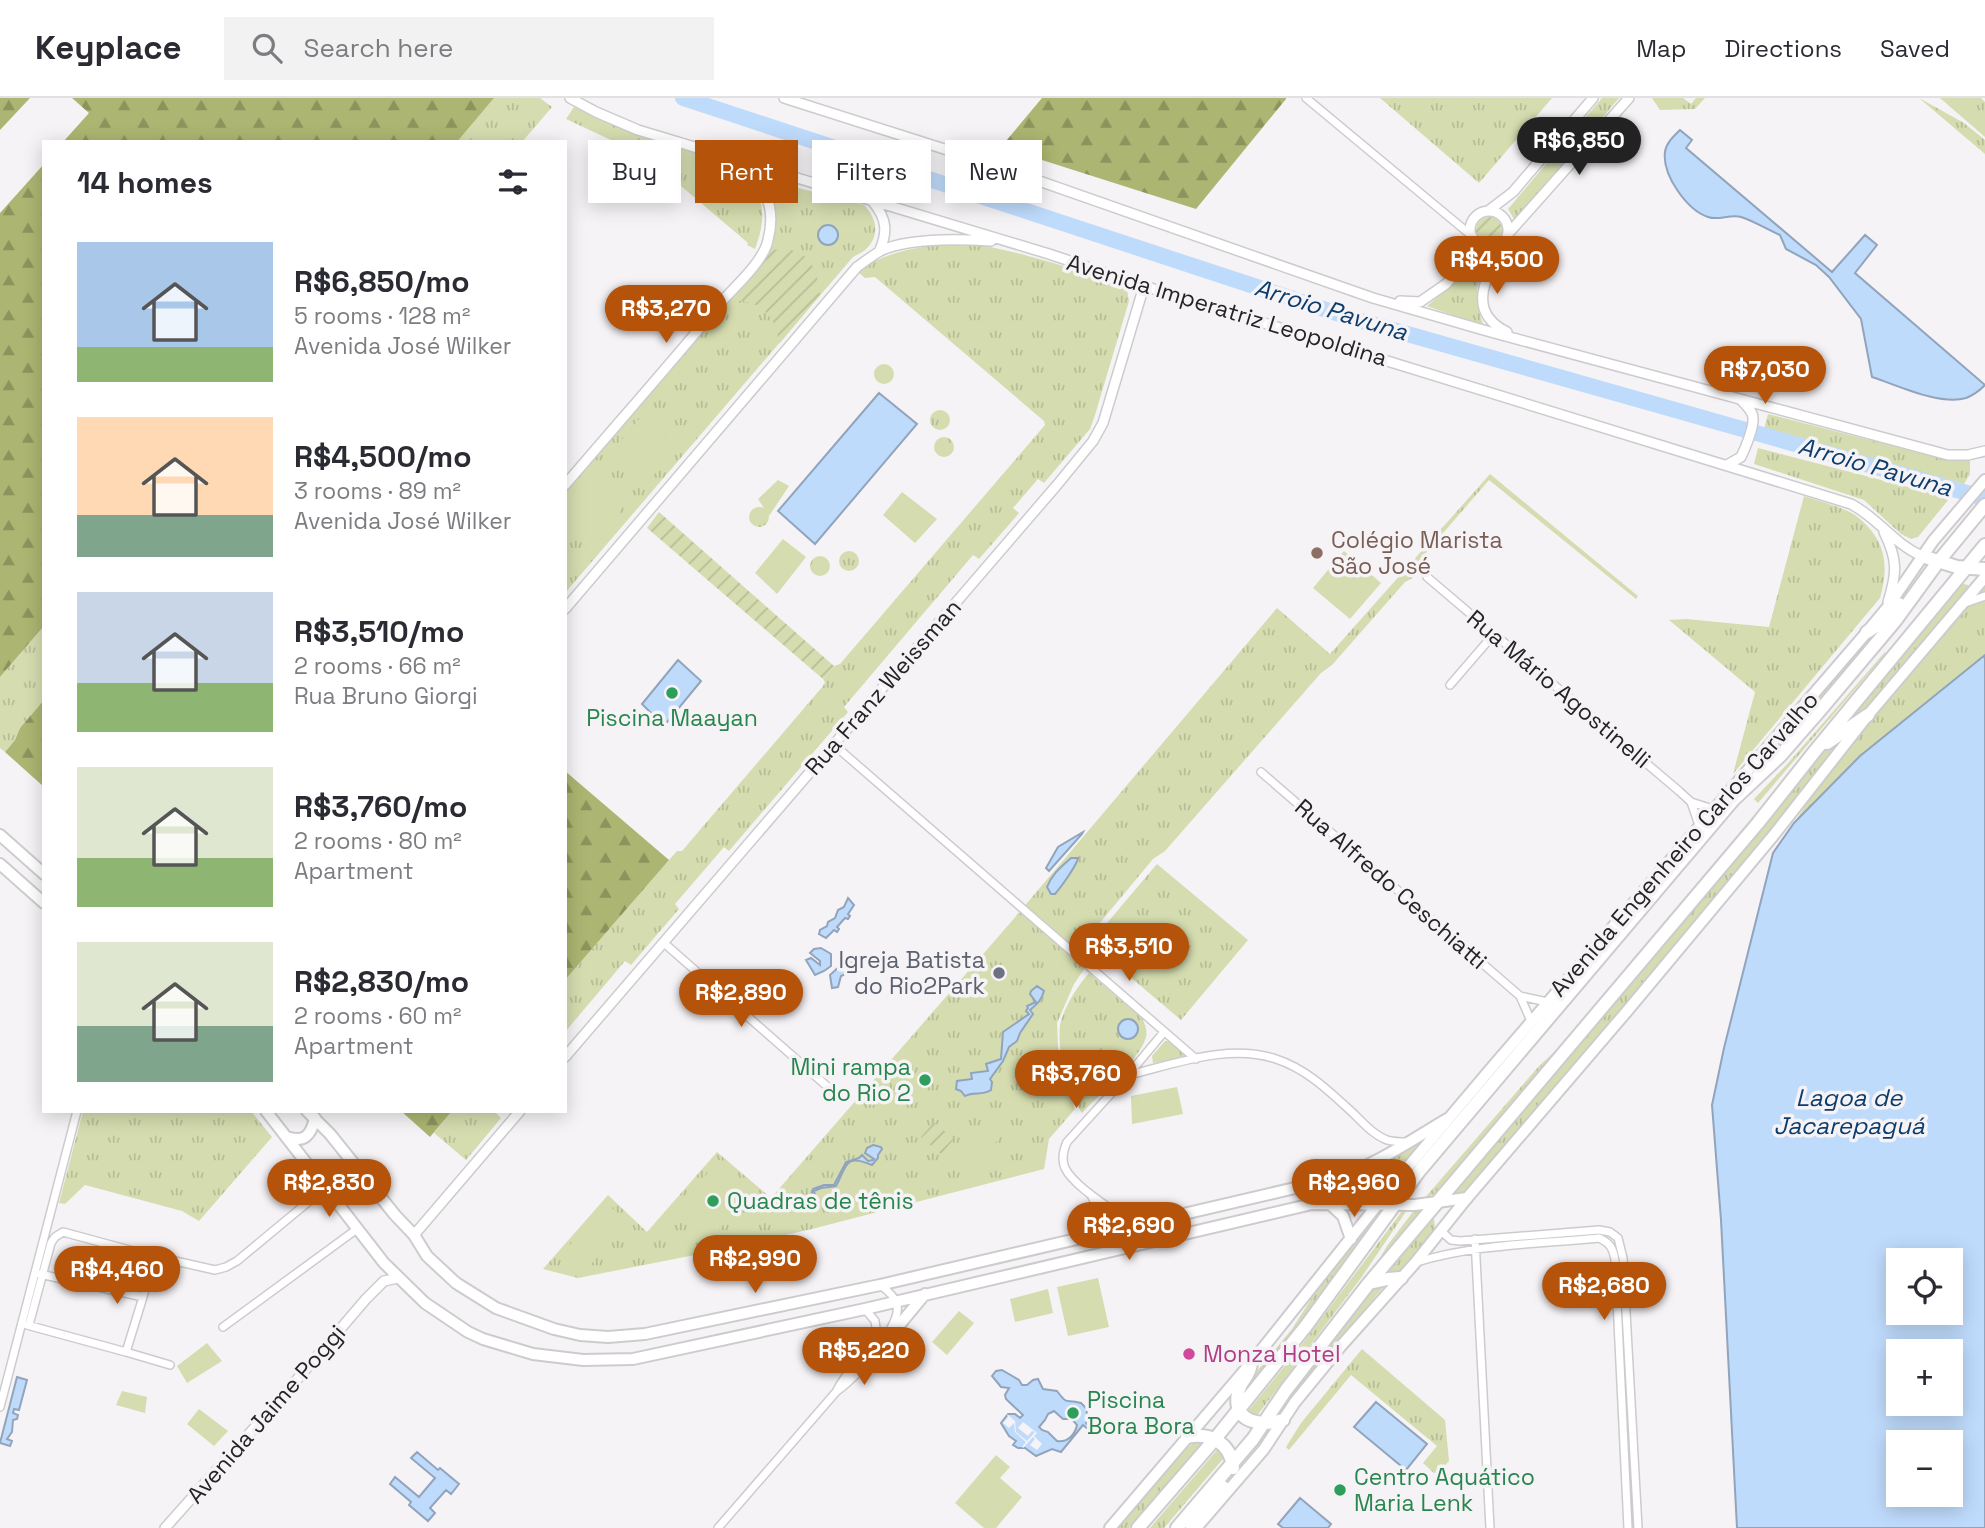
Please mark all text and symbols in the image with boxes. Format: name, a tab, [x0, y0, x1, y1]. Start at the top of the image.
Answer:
search box	[224, 17, 714, 80]
text: Keyplace	[35, 27, 182, 69]
icon: search	[248, 29, 286, 67]
text: Search here	[304, 31, 453, 65]
text: Map	[1636, 33, 1686, 64]
text: Directions	[1724, 33, 1842, 64]
text: Saved	[1880, 33, 1950, 64]
pin: R$6,850	[1514, 118, 1644, 177]
text: R$6,850	[1533, 125, 1625, 155]
chip: Buy	[588, 140, 681, 203]
chip: Rent	[695, 140, 798, 203]
chip: Filters	[812, 140, 931, 203]
chip: New	[945, 140, 1042, 203]
text: 14 homes	[77, 163, 213, 202]
icon: filters	[494, 163, 532, 201]
pin: R$4,500	[1432, 236, 1562, 296]
text: R$4,500	[1450, 244, 1544, 274]
street label: Avenida Imperatriz Leopoldina	[1063, 247, 1391, 373]
text: R$6,850/mo	[294, 262, 470, 301]
icon: home	[133, 270, 217, 354]
water label: Arroio Pavuna	[1251, 272, 1411, 347]
pin: R$3,270	[601, 286, 731, 345]
text: R$3,270	[621, 293, 711, 323]
text: 5 rooms · 128 m²	[294, 301, 470, 331]
text: Avenida José Wilker	[294, 331, 512, 361]
pin: R$7,030	[1700, 346, 1830, 406]
text: R$7,030	[1720, 354, 1810, 384]
water label: Arroio Pavuna	[1795, 430, 1956, 503]
text: R$4,500/mo	[294, 437, 472, 476]
icon: home	[133, 445, 217, 529]
text: 3 rooms · 89 m²	[294, 476, 461, 506]
text: Avenida José Wilker	[294, 506, 512, 536]
place label: Colégio Marista São José	[1331, 525, 1503, 581]
marker: Colégio Marista São José	[1309, 545, 1325, 561]
street label: Rua Franz Weissman	[798, 593, 968, 781]
street label: Rua Mário Agostinelli	[1461, 603, 1657, 775]
text: R$3,510/mo	[294, 612, 464, 651]
icon: home	[133, 620, 217, 704]
text: 2 rooms · 66 m²	[294, 651, 461, 681]
text: Rua Bruno Giorgi	[294, 681, 478, 711]
marker: Piscina Maayan	[664, 685, 680, 701]
street label: Avenida Engenheiro Carlos Carvalho	[1543, 685, 1825, 1003]
place label: Piscina Maayan	[586, 703, 758, 733]
text: R$3,760/mo	[294, 787, 467, 826]
street label: Rua Alfredo Ceschiatti	[1289, 792, 1493, 976]
icon: home	[133, 795, 217, 879]
text: 2 rooms · 80 m²	[294, 826, 462, 856]
text: Apartment	[294, 856, 414, 886]
pin: R$3,510	[1064, 924, 1194, 983]
text: R$3,510	[1085, 931, 1173, 961]
place label: Igreja Batista do Rio2Park	[838, 945, 985, 1001]
text: R$2,830/mo	[294, 962, 469, 1001]
marker: Igreja Batista do Rio2Park	[991, 965, 1007, 981]
icon: home	[133, 970, 217, 1054]
pin: R$2,890	[676, 970, 806, 1029]
text: R$2,890	[695, 977, 787, 1007]
text: 2 rooms · 60 m²	[294, 1001, 461, 1031]
text: Apartment	[294, 1031, 414, 1061]
pin: R$3,760	[1011, 1051, 1141, 1110]
place label: Mini rampa do Rio 2	[791, 1052, 911, 1108]
text: R$3,760	[1031, 1058, 1121, 1088]
marker: Mini rampa do Rio 2	[917, 1072, 933, 1088]
water label: Lagoa de Jacarepaguá	[1774, 1082, 1925, 1141]
pin: R$2,830	[264, 1160, 394, 1219]
pin: R$2,960	[1289, 1160, 1419, 1219]
text: R$2,830	[283, 1167, 375, 1197]
text: R$2,960	[1308, 1167, 1400, 1197]
place label: Quadras de tênis	[727, 1186, 914, 1216]
marker: Quadras de tênis	[705, 1193, 721, 1209]
pin: R$2,690	[1064, 1202, 1194, 1262]
text: R$2,690	[1083, 1210, 1175, 1240]
pin: R$2,990	[690, 1236, 820, 1295]
text: R$2,990	[709, 1243, 801, 1273]
pin: R$4,460	[52, 1246, 182, 1306]
map controls	[1886, 1248, 1963, 1507]
button: locate	[1886, 1248, 1963, 1325]
text: R$4,460	[70, 1254, 164, 1284]
pin: R$2,680	[1539, 1262, 1669, 1322]
text: R$2,680	[1558, 1270, 1650, 1300]
street label: Avenida Jaime Poggi	[180, 1318, 352, 1510]
pin: R$5,220	[799, 1328, 929, 1387]
text: R$5,220	[818, 1335, 910, 1365]
place label: Monza Hotel	[1203, 1339, 1341, 1369]
button: +	[1886, 1339, 1963, 1416]
marker: Monza Hotel	[1181, 1346, 1197, 1362]
place label: Piscina Bora Bora	[1087, 1385, 1195, 1441]
marker: Piscina Bora Bora	[1065, 1405, 1081, 1421]
button: −	[1886, 1430, 1963, 1507]
place label: Centro Aquático Maria Lenk	[1354, 1462, 1535, 1518]
marker: Centro Aquático Maria Lenk	[1332, 1482, 1348, 1498]

